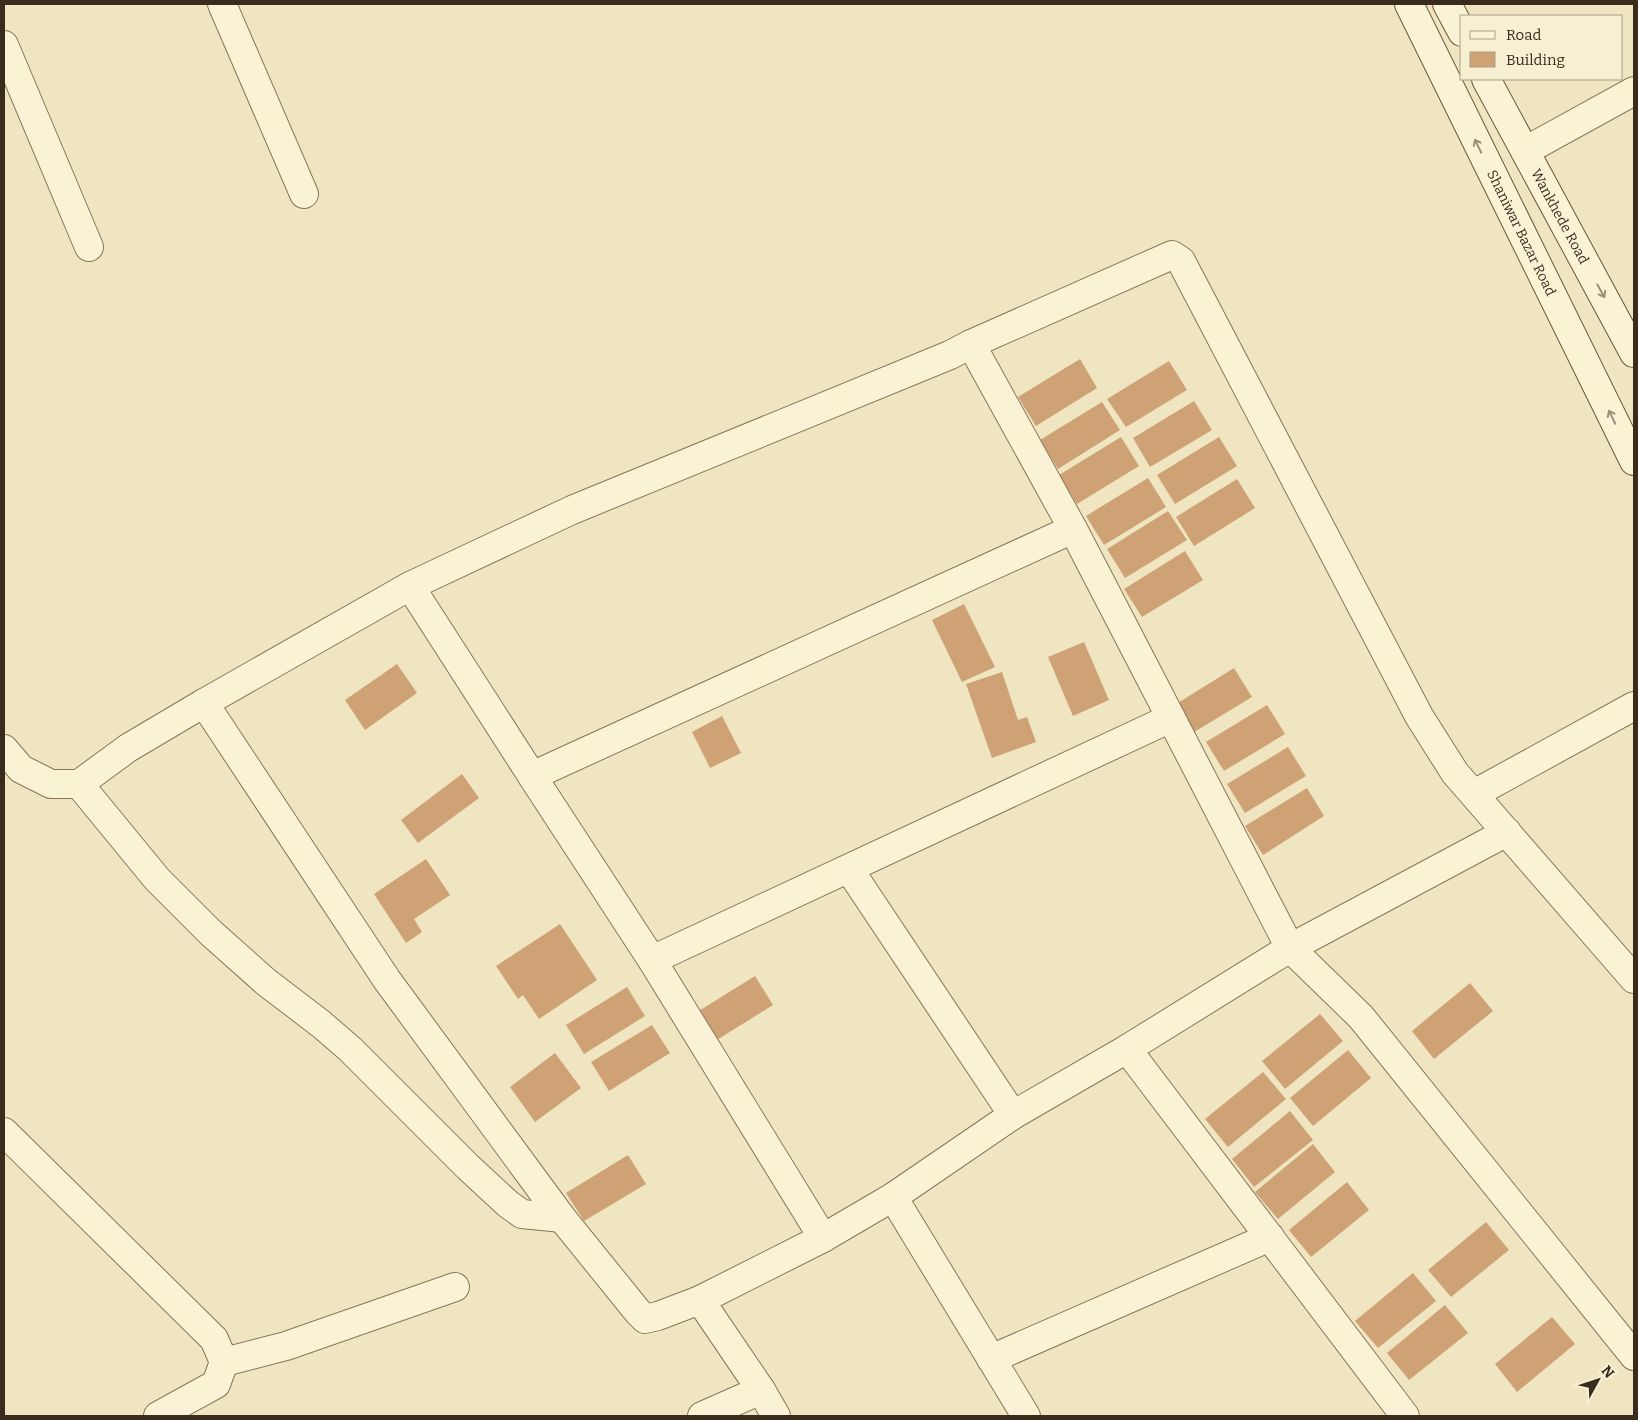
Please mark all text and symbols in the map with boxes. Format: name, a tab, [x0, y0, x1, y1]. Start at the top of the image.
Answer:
legend	[1460, 15, 1623, 80]
text: Road	[1506, 26, 1541, 44]
text: Building	[1506, 51, 1565, 69]
one-way arrow	[1473, 139, 1483, 154]
street label: Wankhede Road	[1527, 166, 1592, 267]
street label: Shaniwar Bazar Road	[1483, 167, 1559, 299]
one-way arrow	[1597, 283, 1606, 298]
one-way arrow	[1607, 410, 1617, 425]
north arrow	[1573, 1355, 1623, 1405]
text: N	[1598, 1362, 1618, 1382]

